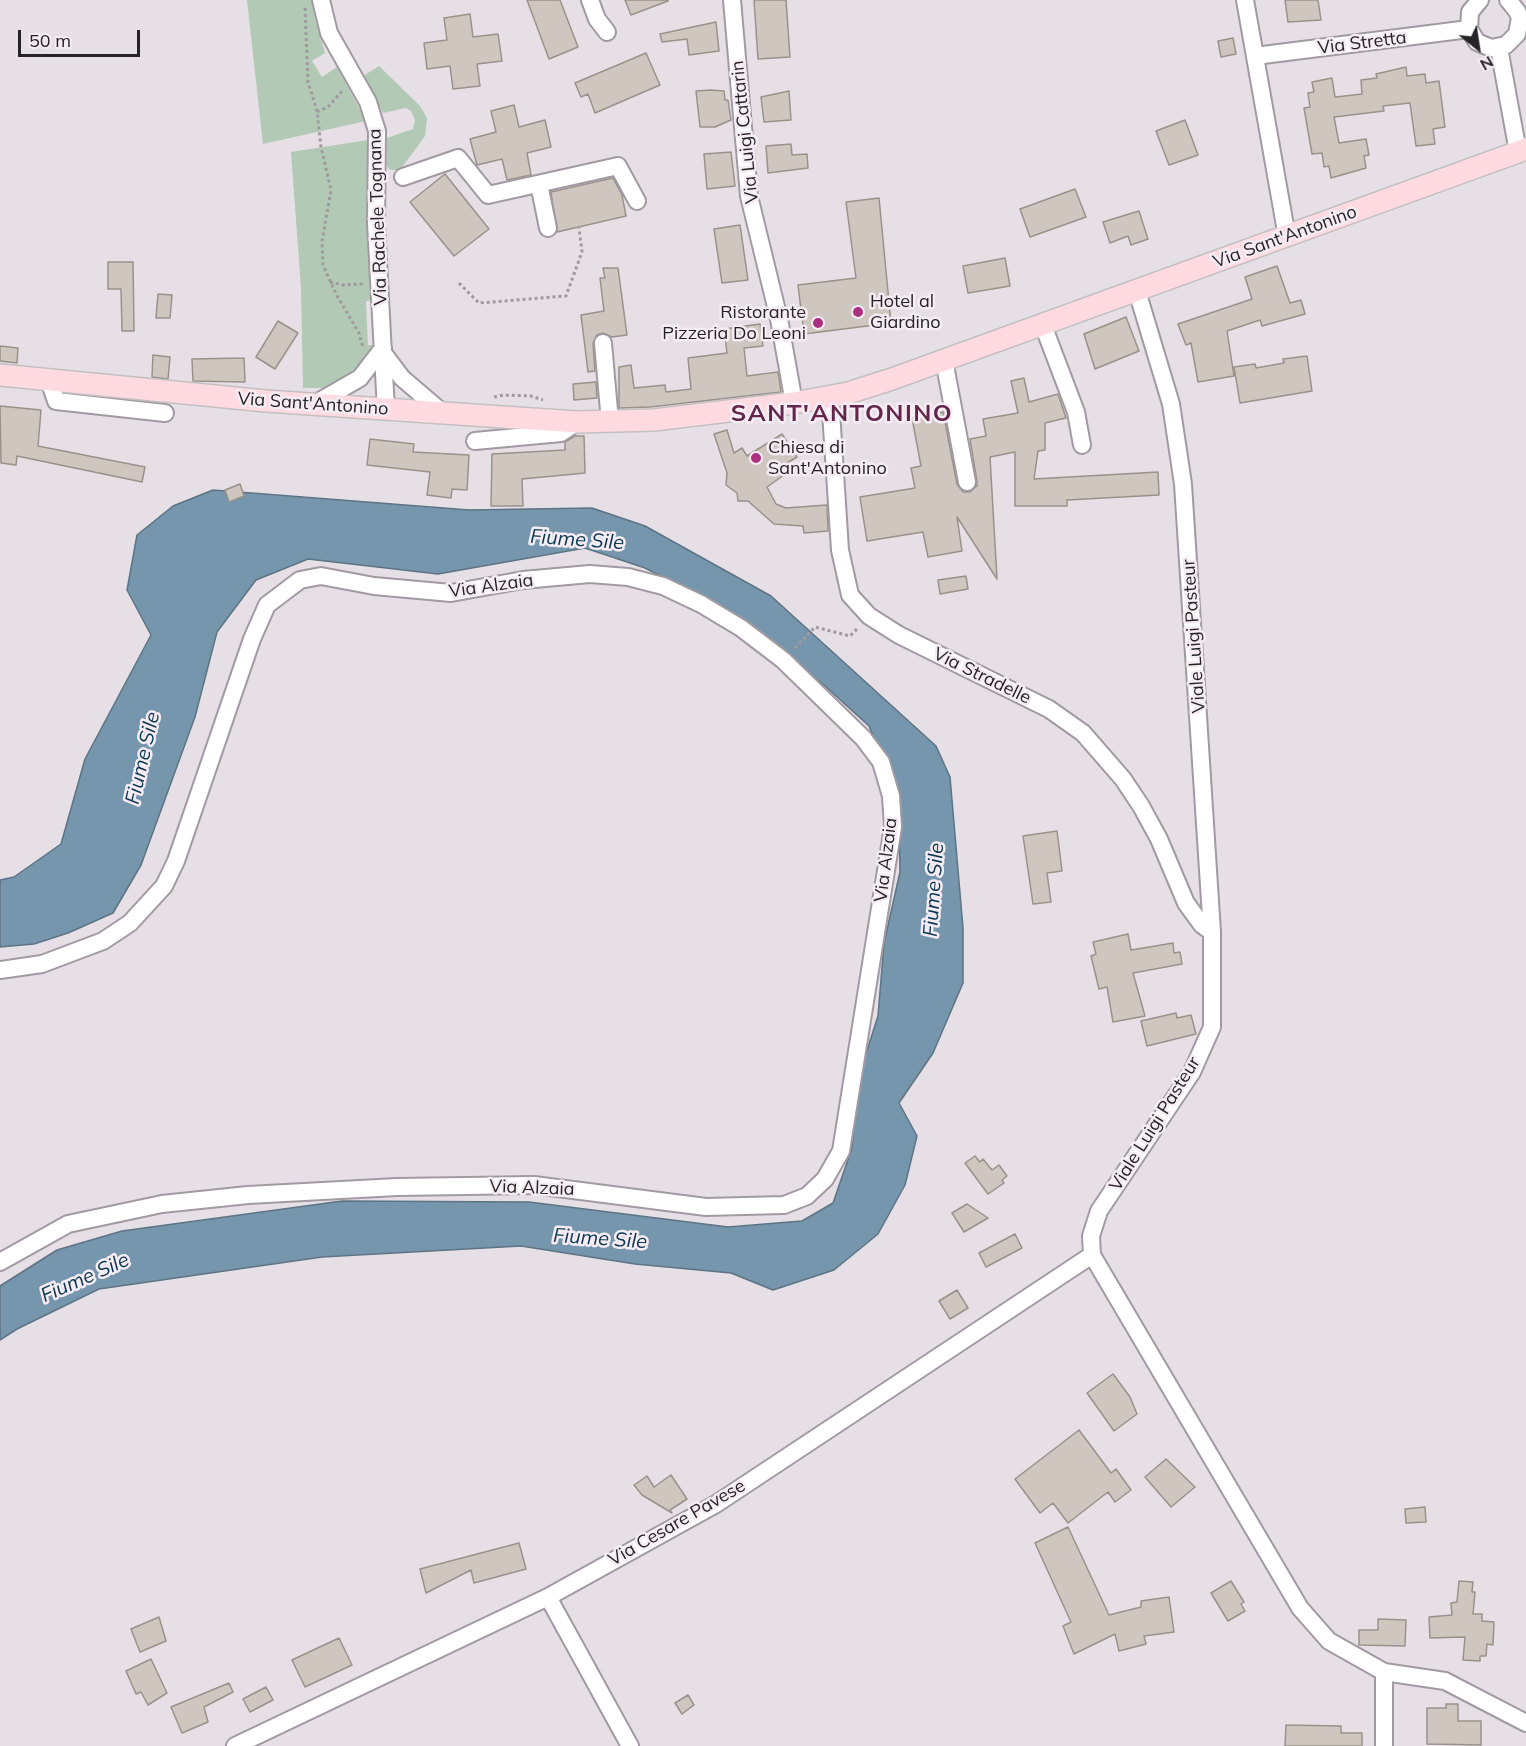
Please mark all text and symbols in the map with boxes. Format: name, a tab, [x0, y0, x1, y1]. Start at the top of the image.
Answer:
scale bar	[21, 18, 142, 56]
north arrow	[1448, 18, 1508, 78]
street label: Via Stretta	[1316, 27, 1408, 59]
text: 50 m	[29, 29, 71, 52]
text: N	[1477, 52, 1497, 75]
street label: Via Luigi Cattarin	[727, 59, 763, 205]
street label: Via Rachele Tognana	[364, 128, 392, 306]
street label: Via Sant'Antonino	[1210, 201, 1360, 273]
place label: Hotel al Giardino	[870, 291, 941, 334]
place label: Ristorante Pizzeria Do Leoni	[662, 302, 806, 344]
marker: Hotel al Giardino	[851, 305, 865, 319]
marker: Ristorante Pizzeria Do Leoni	[811, 316, 825, 330]
street label: Via Sant'Antonino	[237, 388, 389, 420]
district label: SANT'ANTONINO	[731, 400, 953, 428]
place label: Chiesa di Sant'Antonino	[768, 437, 887, 480]
marker: Chiesa di Sant'Antonino	[749, 451, 763, 465]
water label: Fiume Sile	[529, 525, 625, 555]
street label: Viale Luigi Pasteur	[1178, 558, 1210, 714]
street label: Via Alzaia	[447, 569, 535, 603]
street label: Via Stradelle	[930, 643, 1034, 709]
water label: Fiume Sile	[121, 709, 165, 807]
street label: Via Alzaia	[870, 817, 902, 903]
water label: Fiume Sile	[919, 842, 949, 938]
street label: Viale Luigi Pasteur	[1105, 1053, 1205, 1195]
street label: Via Alzaia	[489, 1176, 575, 1200]
water label: Fiume Sile	[552, 1224, 648, 1254]
water label: Fiume Sile	[37, 1248, 133, 1308]
street label: Via Cesare Pavese	[605, 1475, 749, 1571]

